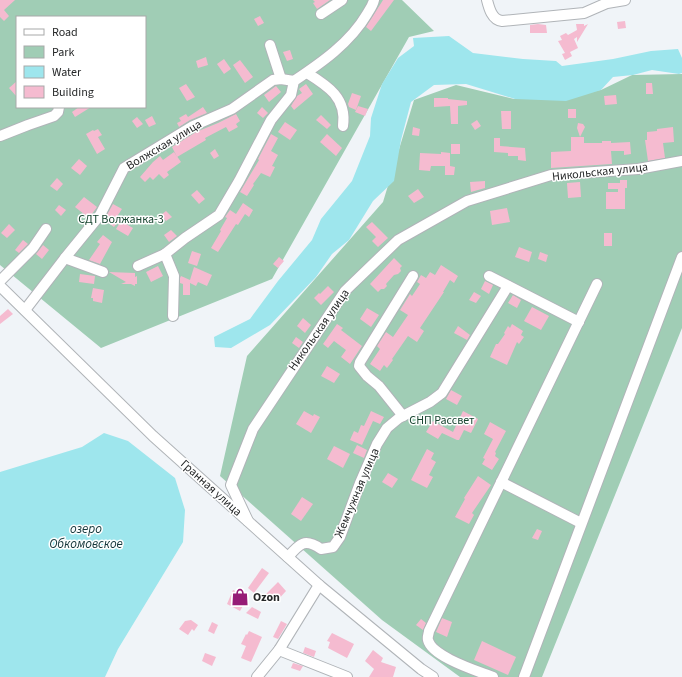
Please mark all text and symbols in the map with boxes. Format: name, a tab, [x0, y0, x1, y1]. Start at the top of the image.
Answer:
legend	[16, 16, 146, 108]
text: Road	[52, 24, 78, 41]
text: Park	[52, 44, 74, 61]
text: Water	[52, 64, 82, 81]
text: Building	[52, 84, 94, 101]
street label: Волжская улица	[123, 116, 205, 174]
street label: Никольская улица	[551, 159, 649, 185]
park label: СДТ Волжанка-3	[78, 211, 164, 228]
street label: Никольская улица	[284, 286, 354, 374]
park label: СНП Рассвет	[409, 412, 475, 429]
street label: Жемчужная улица	[330, 445, 384, 541]
street label: Гранная улица	[177, 456, 245, 520]
water label: озеро Обкомовское	[49, 520, 123, 553]
shop icon: Ozon	[230, 587, 250, 607]
place label: Ozon	[253, 589, 280, 606]

